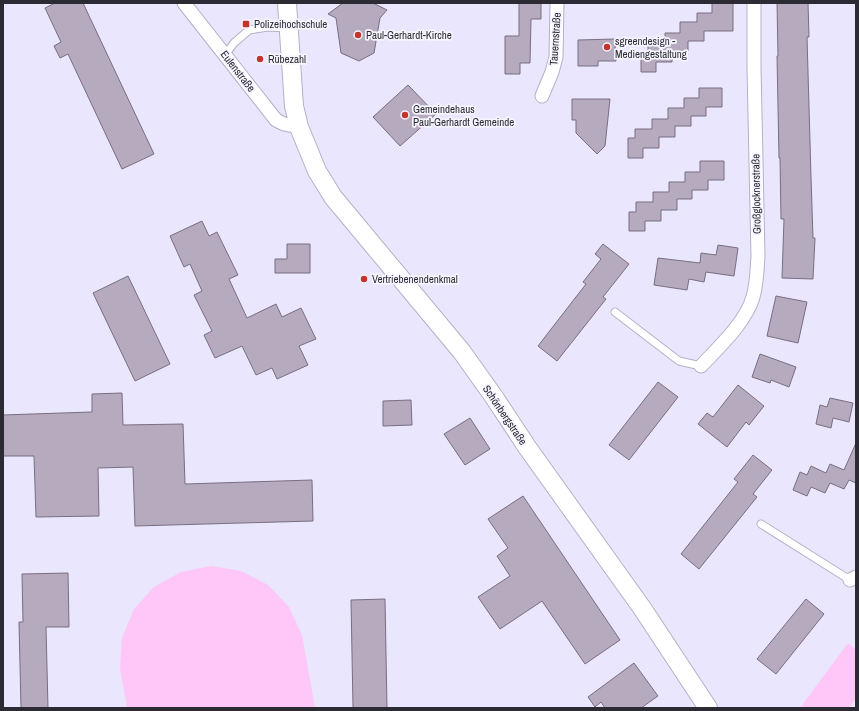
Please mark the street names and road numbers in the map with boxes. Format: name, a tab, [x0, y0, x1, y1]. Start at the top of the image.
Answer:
street label: Tauernstraße	[546, 12, 564, 66]
street label: Eulenstraße	[218, 48, 258, 94]
street label: Großglocknerstraße	[748, 154, 764, 234]
street label: Schönbergstraße	[480, 382, 530, 448]

